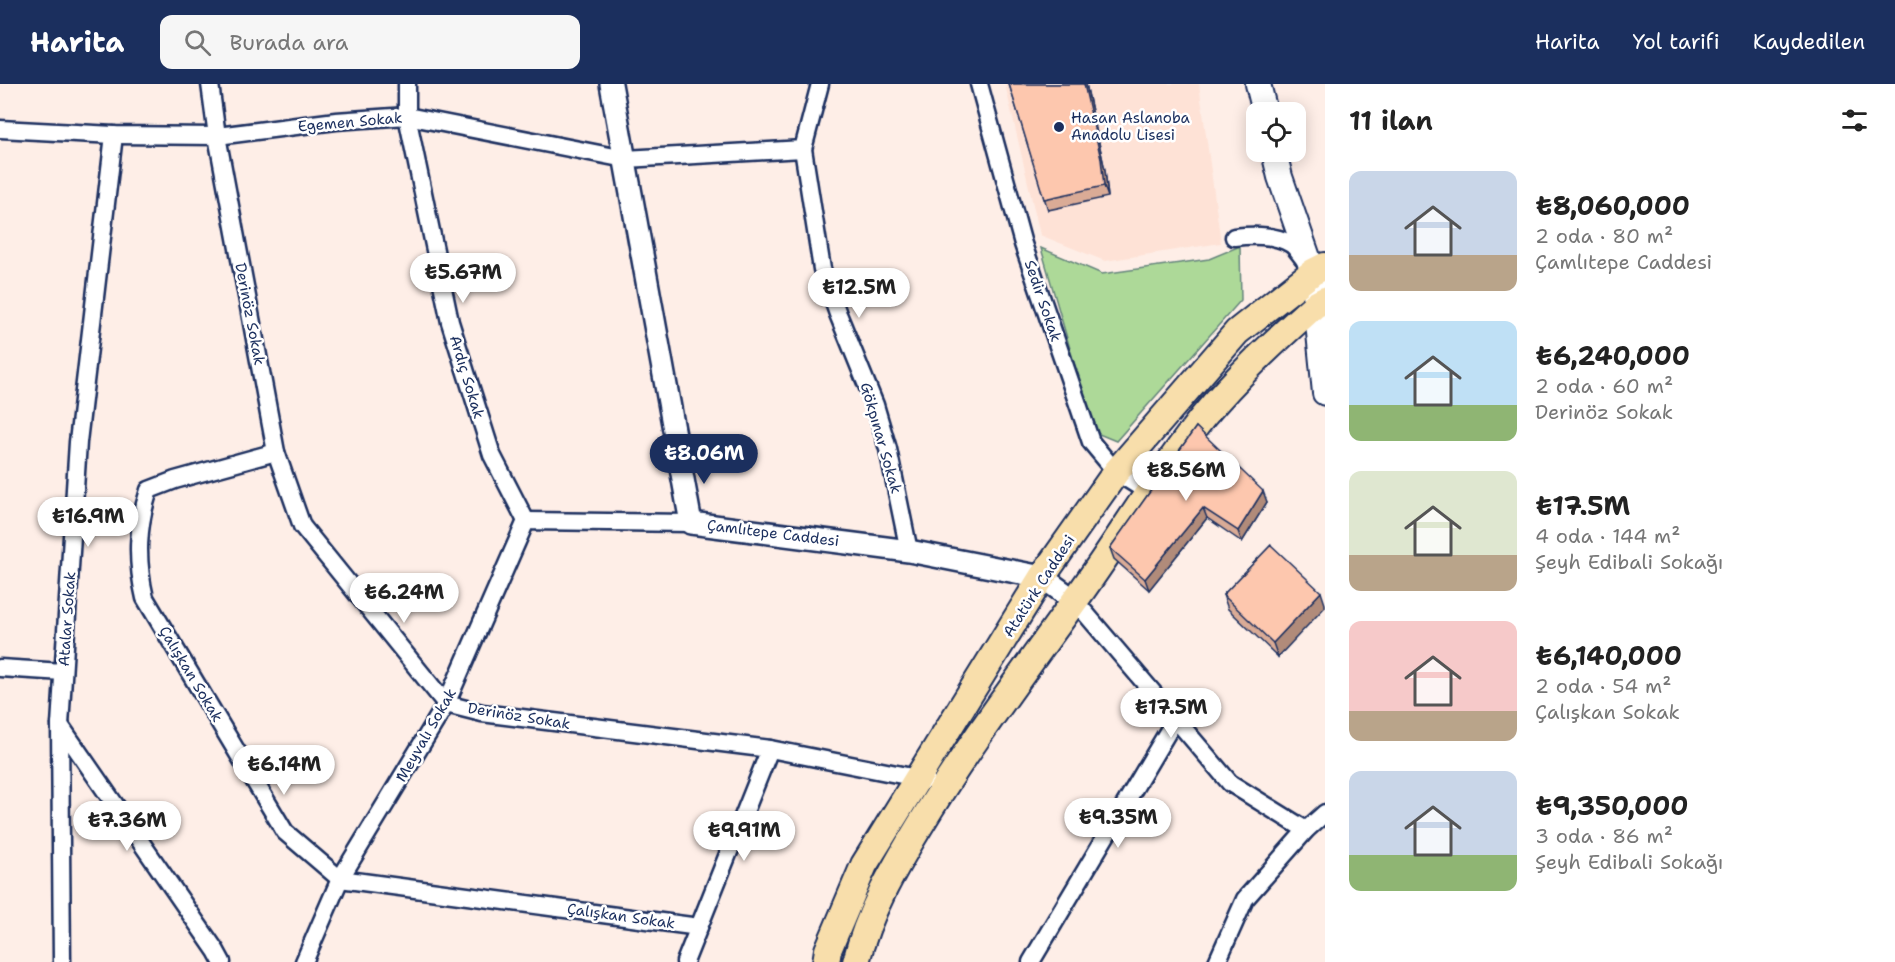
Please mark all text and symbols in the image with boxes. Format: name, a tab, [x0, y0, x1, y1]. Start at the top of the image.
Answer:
search box	[160, 15, 580, 69]
text: Harita	[30, 23, 124, 61]
icon: search	[181, 26, 214, 59]
text: Burada ara	[229, 28, 348, 57]
text: Harita	[1535, 28, 1600, 56]
text: Yol tarifi	[1633, 28, 1720, 56]
text: Kaydedilen	[1753, 28, 1865, 56]
map controls	[1246, 102, 1306, 162]
button: locate	[1246, 102, 1306, 162]
text: 11 ilan	[1349, 103, 1433, 138]
icon: filters	[1838, 104, 1871, 137]
street label: Egemen Sokak	[297, 107, 403, 137]
place label: Hasan Aslanoba Anadolu Lisesi	[1071, 108, 1191, 145]
marker: Hasan Aslanoba Anadolu Lisesi	[1052, 120, 1066, 134]
text: ₺8,060,000	[1535, 188, 1690, 223]
icon: home	[1397, 195, 1469, 267]
text: 2 oda · 80 m²	[1535, 223, 1673, 249]
text: Çamlıtepe Caddesi	[1535, 249, 1712, 275]
pin: ₺5.67M	[414, 253, 512, 304]
street label: Sedir Sokak	[1020, 257, 1066, 345]
text: ₺5.67M	[424, 259, 502, 285]
street label: Derinöz Sokak	[230, 261, 270, 367]
pin: ₺12.5M	[810, 268, 908, 319]
text: ₺12.5M	[822, 274, 896, 300]
street label: Ardıç Sokak	[445, 333, 489, 421]
text: ₺6,240,000	[1535, 338, 1690, 373]
icon: home	[1397, 345, 1469, 417]
text: 2 oda · 60 m²	[1535, 373, 1673, 399]
street label: Gökpınar Sokak	[856, 380, 906, 496]
text: Derinöz Sokak	[1535, 399, 1673, 425]
pin: ₺8.06M	[655, 434, 753, 485]
text: ₺8.06M	[664, 440, 744, 466]
pin: ₺8.56M	[1137, 451, 1235, 502]
text: ₺8.56M	[1146, 457, 1226, 483]
text: ₺17.5M	[1535, 488, 1630, 523]
icon: home	[1397, 495, 1469, 567]
pin: ₺16.9M	[39, 497, 137, 548]
text: ₺16.9M	[51, 503, 125, 529]
street label: Çamlıtepe Caddesi	[706, 515, 840, 551]
text: 4 oda · 144 m²	[1535, 523, 1681, 549]
street label: Atatürk Caddesi	[999, 531, 1079, 641]
text: Şeyh Edibali Sokağı	[1535, 549, 1724, 575]
street label: Atalar Sokak	[54, 571, 80, 667]
pin: ₺6.24M	[355, 573, 453, 624]
text: ₺6.24M	[364, 579, 444, 605]
street label: Çalışkan Sokak	[154, 622, 228, 726]
text: ₺6,140,000	[1535, 638, 1682, 673]
icon: home	[1397, 645, 1469, 717]
text: 2 oda · 54 m²	[1535, 673, 1671, 699]
street label: Meyvalı Sokak	[391, 684, 461, 786]
pin: ₺17.5M	[1122, 688, 1220, 739]
text: ₺17.5M	[1134, 694, 1208, 720]
street label: Derinöz Sokak	[466, 698, 572, 734]
text: Çalışkan Sokak	[1535, 699, 1680, 725]
pin: ₺6.14M	[235, 745, 333, 796]
text: ₺6.14M	[247, 751, 321, 777]
text: ₺9,350,000	[1535, 788, 1689, 823]
icon: home	[1397, 795, 1469, 867]
pin: ₺9.35M	[1069, 798, 1167, 849]
pin: ₺7.36M	[78, 801, 176, 852]
text: ₺9.35M	[1078, 804, 1158, 830]
text: ₺7.36M	[87, 807, 167, 833]
pin: ₺9.91M	[695, 811, 793, 862]
text: ₺9.91M	[707, 817, 781, 843]
text: 3 oda · 86 m²	[1535, 823, 1673, 849]
text: Şeyh Edibali Sokağı	[1535, 849, 1724, 875]
street label: Çalışkan Sokak	[566, 899, 676, 933]

